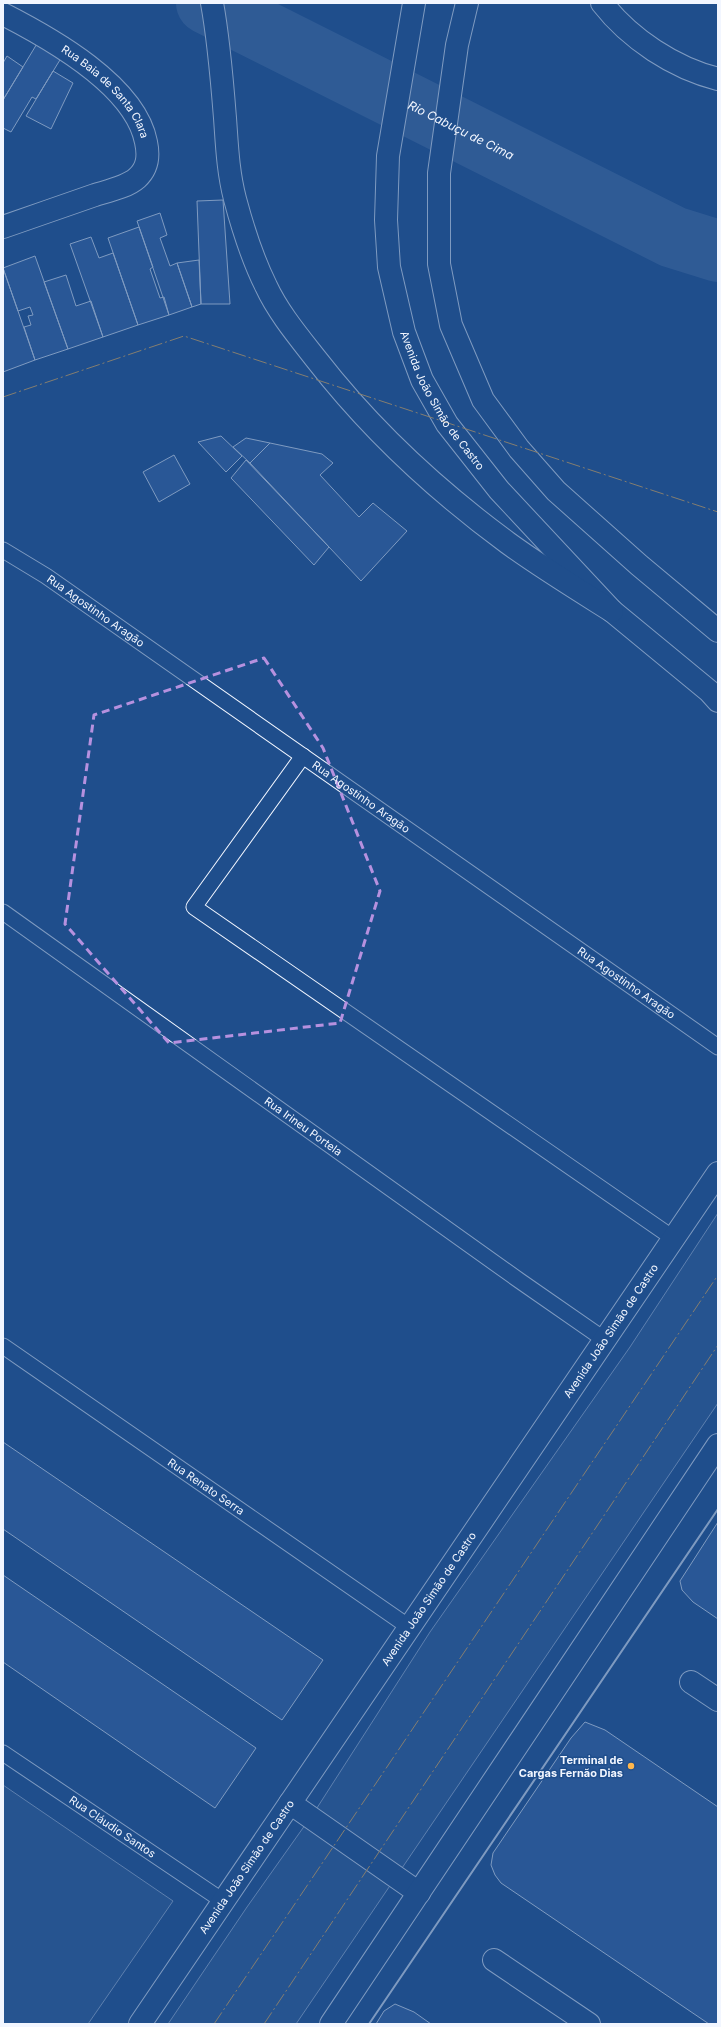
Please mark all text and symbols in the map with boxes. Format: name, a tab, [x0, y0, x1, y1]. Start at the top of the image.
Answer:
street label: Rua Baia de Santa Clara	[59, 42, 152, 140]
water label: Rio Cabuçu de Cima	[406, 97, 516, 163]
street label: Avenida João Simão de Castro	[397, 329, 488, 473]
street label: Rua Agostinho Aragão	[44, 572, 148, 650]
street label: Rua Agostinho Aragão	[309, 758, 413, 836]
street label: Rua Agostinho Aragão	[575, 944, 678, 1022]
street label: Rua Irineu Portela	[262, 1094, 345, 1159]
street label: Avenida João Simão de Castro	[560, 1261, 662, 1401]
street label: Rua Renato Serra	[165, 1455, 247, 1518]
street label: Avenida João Simão de Castro	[378, 1529, 479, 1669]
place label: Terminal de Cargas Fernão Dias	[519, 1753, 623, 1780]
marker: Terminal de Cargas Fernão Dias	[626, 1761, 636, 1771]
street label: Rua Cláudio Santos	[67, 1793, 159, 1861]
street label: Avenida João Simão de Castro	[196, 1797, 297, 1937]

